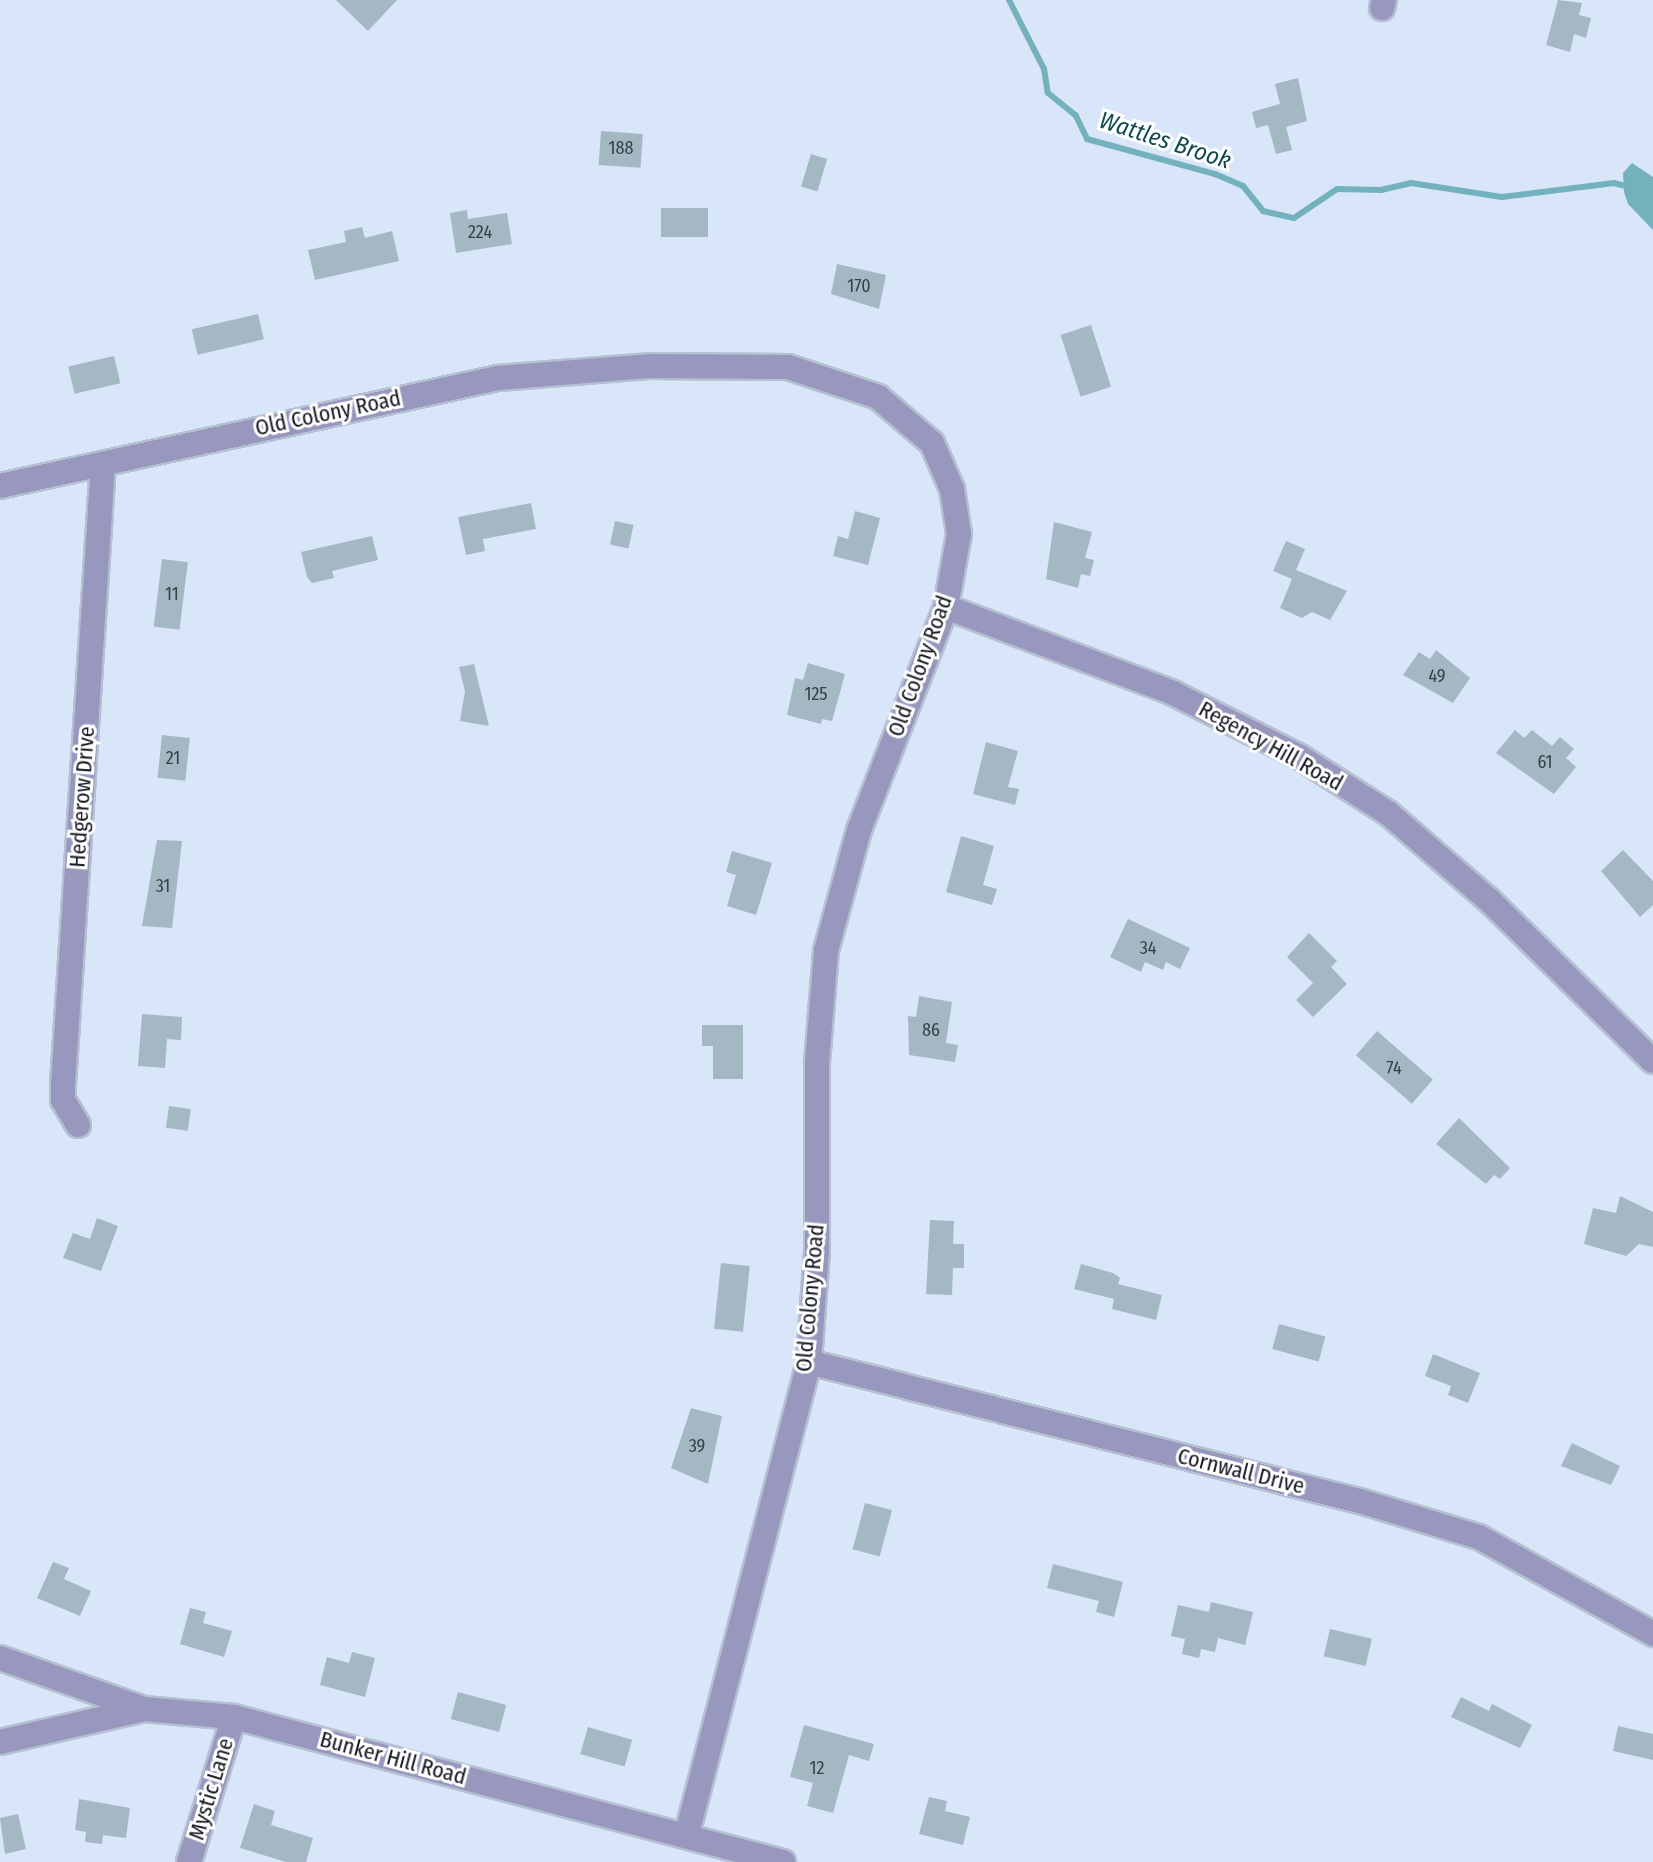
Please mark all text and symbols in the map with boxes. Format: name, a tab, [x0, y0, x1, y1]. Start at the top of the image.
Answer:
water label: Wattles Brook	[1096, 106, 1234, 176]
house number: 188	[608, 137, 634, 159]
house number: 224	[468, 221, 492, 243]
house number: 170	[847, 275, 871, 297]
street label: Old Colony Road	[253, 385, 403, 441]
house number: 11	[165, 583, 179, 605]
street label: Old Colony Road	[882, 592, 958, 740]
house number: 49	[1428, 665, 1446, 687]
house number: 125	[804, 683, 828, 705]
street label: Regency Hill Road	[1194, 696, 1348, 796]
street label: Hedgerow Drive	[64, 725, 100, 869]
house number: 21	[166, 747, 180, 769]
house number: 61	[1537, 751, 1553, 773]
house number: 31	[156, 875, 170, 897]
house number: 34	[1140, 937, 1156, 959]
house number: 86	[922, 1019, 940, 1041]
house number: 74	[1386, 1057, 1402, 1079]
street label: Old Colony Road	[790, 1223, 830, 1373]
house number: 39	[689, 1435, 705, 1457]
street label: Cornwall Drive	[1175, 1443, 1307, 1499]
street label: Bunker Hill Road	[317, 1726, 469, 1790]
street label: Mystic Lane	[183, 1735, 239, 1843]
house number: 12	[810, 1757, 824, 1779]

